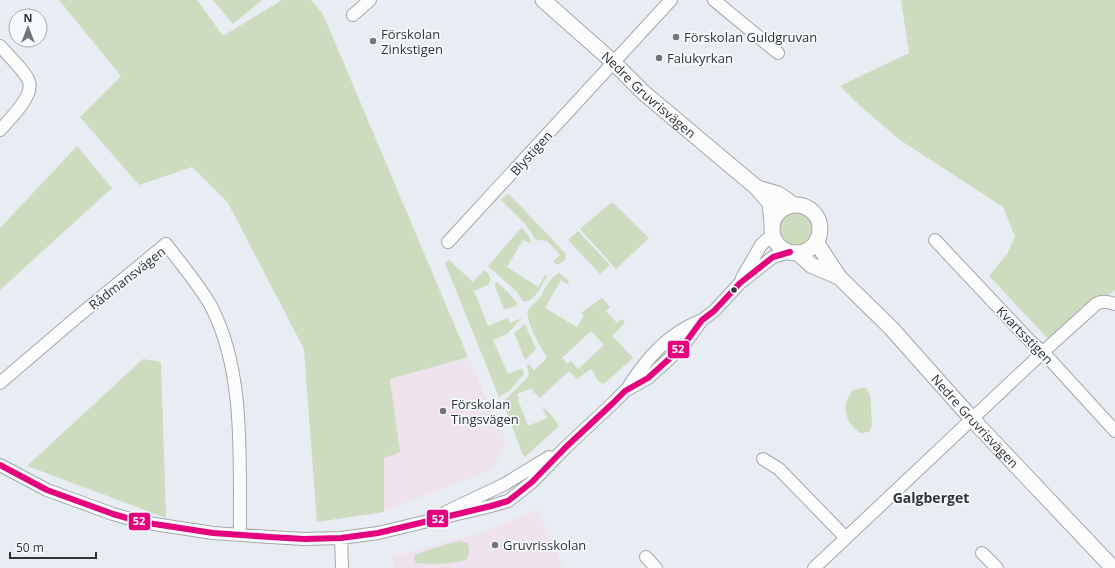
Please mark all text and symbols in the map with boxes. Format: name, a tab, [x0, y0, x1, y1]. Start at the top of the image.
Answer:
north arrow	[8, 8, 48, 48]
text: N	[24, 10, 32, 25]
place label: Förskolan Zinkstigen	[381, 25, 443, 58]
place label: Förskolan Guldgruvan	[684, 28, 817, 46]
marker: Förskolan Guldgruvan	[671, 32, 681, 42]
marker: Förskolan Zinkstigen	[368, 36, 378, 46]
street label: Nedre Gruvrisvägen	[598, 47, 700, 142]
place label: Falukyrkan	[667, 49, 733, 67]
marker: Falukyrkan	[654, 53, 664, 63]
street label: Blystigen	[506, 127, 556, 179]
street label: Rådmansvägen	[85, 242, 169, 314]
unlabelled marker	[729, 285, 739, 295]
street label: Kvartsstigen	[993, 302, 1057, 368]
line badge: 52	[667, 340, 690, 359]
text: 52	[672, 341, 684, 356]
street label: Nedre Gruvrisvägen	[927, 370, 1023, 472]
place label: Förskolan Tingsvägen	[451, 395, 519, 428]
marker: Förskolan Tingsvägen	[438, 406, 448, 416]
district label: Galgberget	[893, 488, 969, 507]
line badge: 52	[426, 509, 449, 528]
text: 52	[432, 511, 444, 526]
line badge: 52	[128, 512, 151, 531]
text: 52	[133, 513, 145, 528]
scale bar	[10, 534, 96, 560]
place label: Gruvrisskolan	[503, 536, 586, 554]
text: 50 m	[16, 539, 44, 556]
marker: Gruvrisskolan	[490, 540, 500, 550]

